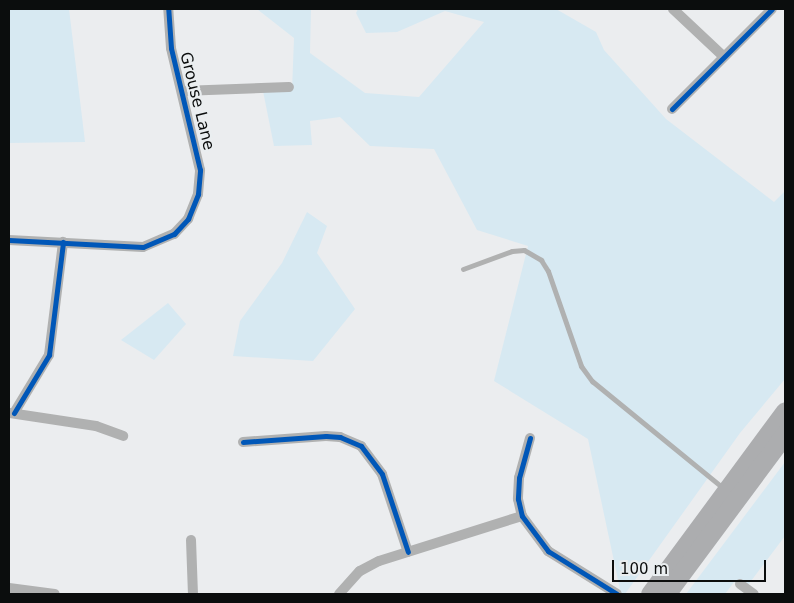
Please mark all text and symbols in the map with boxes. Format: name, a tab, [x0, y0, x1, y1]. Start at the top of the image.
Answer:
street label: Grouse Lane	[176, 50, 218, 152]
scale bar	[614, 550, 768, 582]
text: 100 m	[620, 560, 668, 578]

